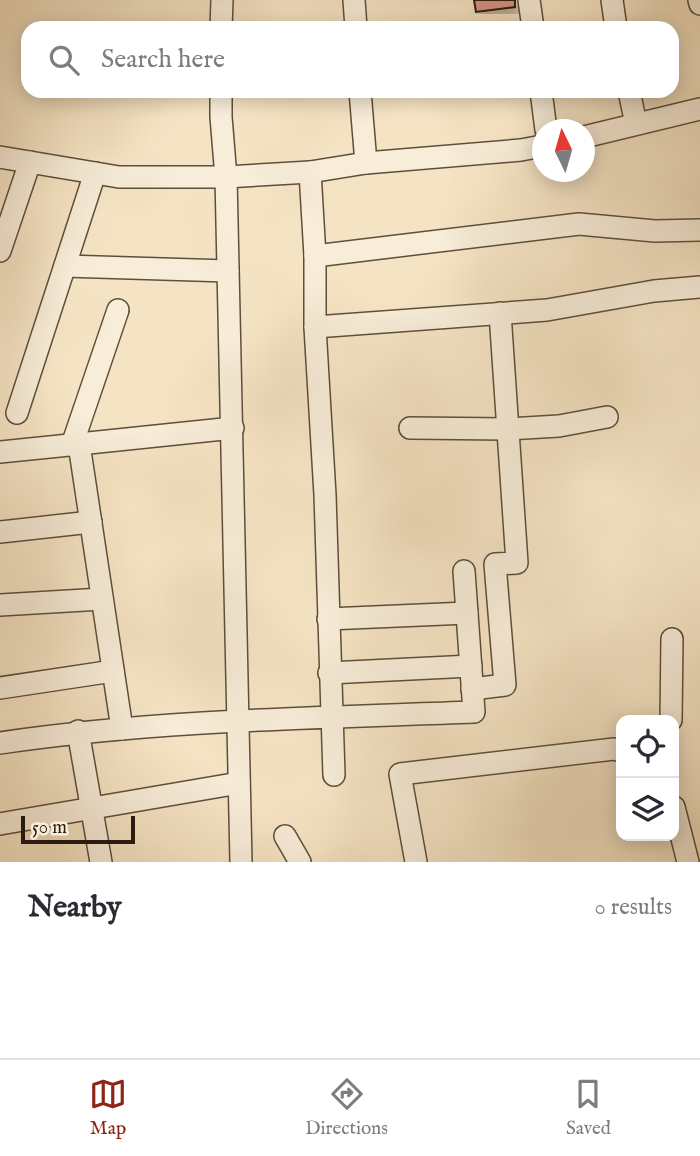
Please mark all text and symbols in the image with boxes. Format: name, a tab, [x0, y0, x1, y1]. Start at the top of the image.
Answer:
search box	[21, 21, 679, 98]
icon: search	[45, 41, 83, 79]
text: Search here	[101, 43, 225, 76]
north arrow	[532, 119, 595, 182]
map controls	[616, 715, 679, 841]
button: locate	[616, 715, 679, 778]
button: layers	[616, 778, 679, 841]
scale bar	[21, 813, 135, 845]
text: 50 m	[32, 816, 67, 840]
text: Nearby	[28, 889, 121, 927]
text: 0 results	[594, 893, 672, 922]
tab: Map	[89, 1075, 127, 1141]
tab: Directions	[305, 1075, 388, 1141]
tab: Saved	[566, 1075, 611, 1141]

